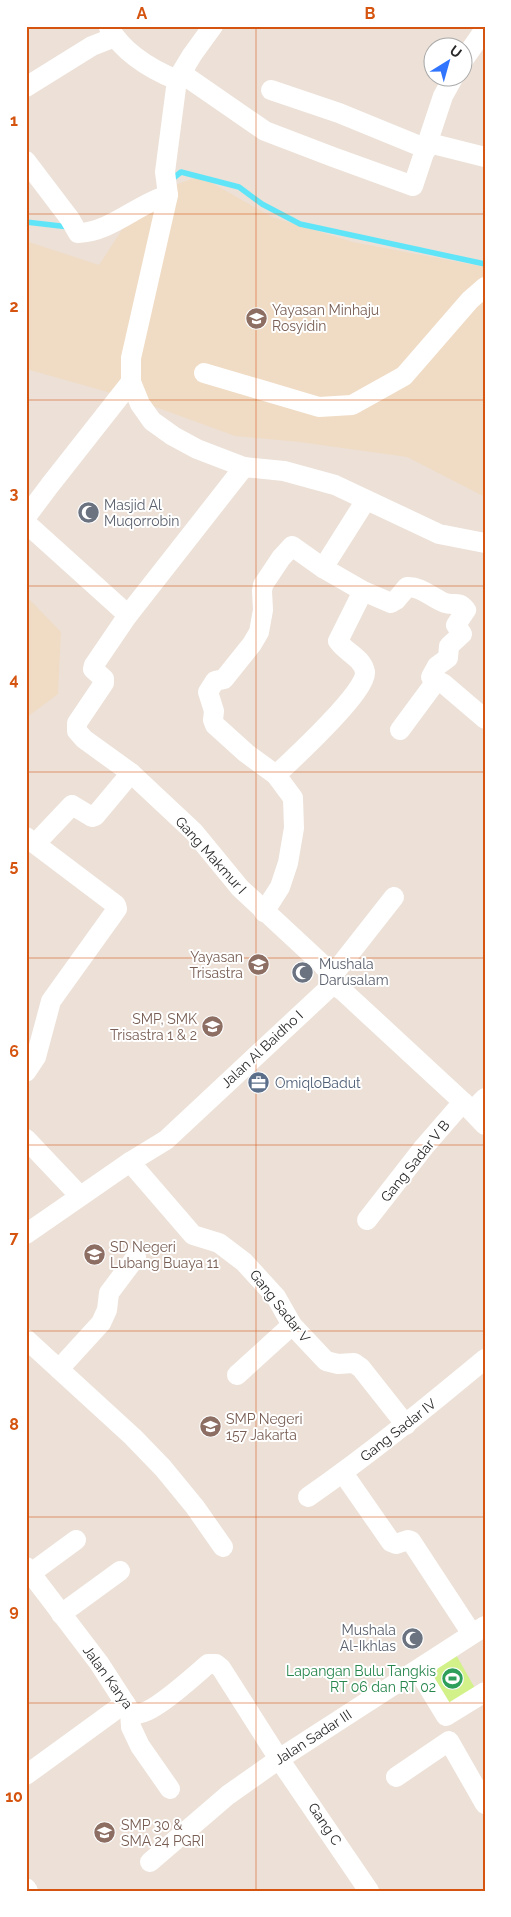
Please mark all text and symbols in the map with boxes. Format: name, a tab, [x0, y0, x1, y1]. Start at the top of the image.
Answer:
text: A	[137, 4, 148, 23]
text: B	[365, 4, 376, 23]
north arrow	[424, 38, 474, 88]
text: U	[447, 42, 465, 61]
text: 1	[10, 111, 18, 130]
text: 2	[9, 297, 19, 316]
place label: Yayasan Minhaju Rosyidin	[272, 302, 379, 334]
school or university icon: Yayasan Minhaju Rosyidin	[244, 306, 268, 330]
text: 3	[10, 484, 19, 503]
place label: Masjid Al Muqorrobin	[104, 497, 179, 529]
mosque icon: Masjid Al Muqorrobin	[76, 501, 100, 525]
text: 4	[9, 670, 19, 689]
street label: Gang Makmur I	[172, 813, 250, 897]
text: 5	[10, 856, 19, 875]
place label: Yayasan Trisastra	[189, 949, 243, 981]
school or university icon: Yayasan Trisastra	[247, 953, 271, 977]
place label: Mushala Darusalam	[319, 956, 389, 988]
mosque icon: Mushala Darusalam	[291, 960, 315, 984]
street label: Jalan Al Baidho I	[218, 1007, 306, 1091]
place label: SMP, SMK Trisastra 1 & 2	[110, 1011, 197, 1043]
school or university icon: SMP, SMK Trisastra 1 & 2	[201, 1015, 225, 1039]
text: 6	[9, 1042, 19, 1061]
office icon: OmiqloBadut	[247, 1071, 271, 1095]
place label: OmiqloBadut	[275, 1075, 361, 1091]
street label: Gang Sadar V B	[377, 1117, 453, 1205]
text: 7	[10, 1228, 19, 1247]
place label: SD Negeri Lubang Buaya 11	[110, 1239, 219, 1271]
school or university icon: SD Negeri Lubang Buaya 11	[82, 1243, 106, 1267]
street label: Gang Sadar V	[247, 1267, 314, 1346]
street label: Gang Sadar IV	[357, 1395, 439, 1465]
place label: SMP Negeri 157 Jakarta	[226, 1411, 302, 1443]
text: 8	[9, 1415, 19, 1434]
school or university icon: SMP Negeri 157 Jakarta	[198, 1415, 222, 1439]
text: 9	[9, 1601, 19, 1620]
place label: Mushala Al-Ikhlas	[340, 1622, 396, 1654]
mosque icon: Mushala Al-Ikhlas	[400, 1626, 424, 1650]
street label: Jalan Karya	[80, 1642, 136, 1712]
place label: Lapangan Bulu Tangkis RT 06 dan RT 02	[286, 1663, 436, 1695]
sports icon: Lapangan Bulu Tangkis RT 06 dan RT 02	[440, 1667, 464, 1691]
street label: Jalan Sadar III	[272, 1706, 354, 1768]
text: 10	[5, 1787, 23, 1806]
street label: Gang C	[305, 1800, 345, 1849]
place label: SMP 30 & SMA 24 PGRI	[121, 1817, 204, 1849]
school or university icon: SMP 30 & SMA 24 PGRI	[93, 1821, 117, 1845]

